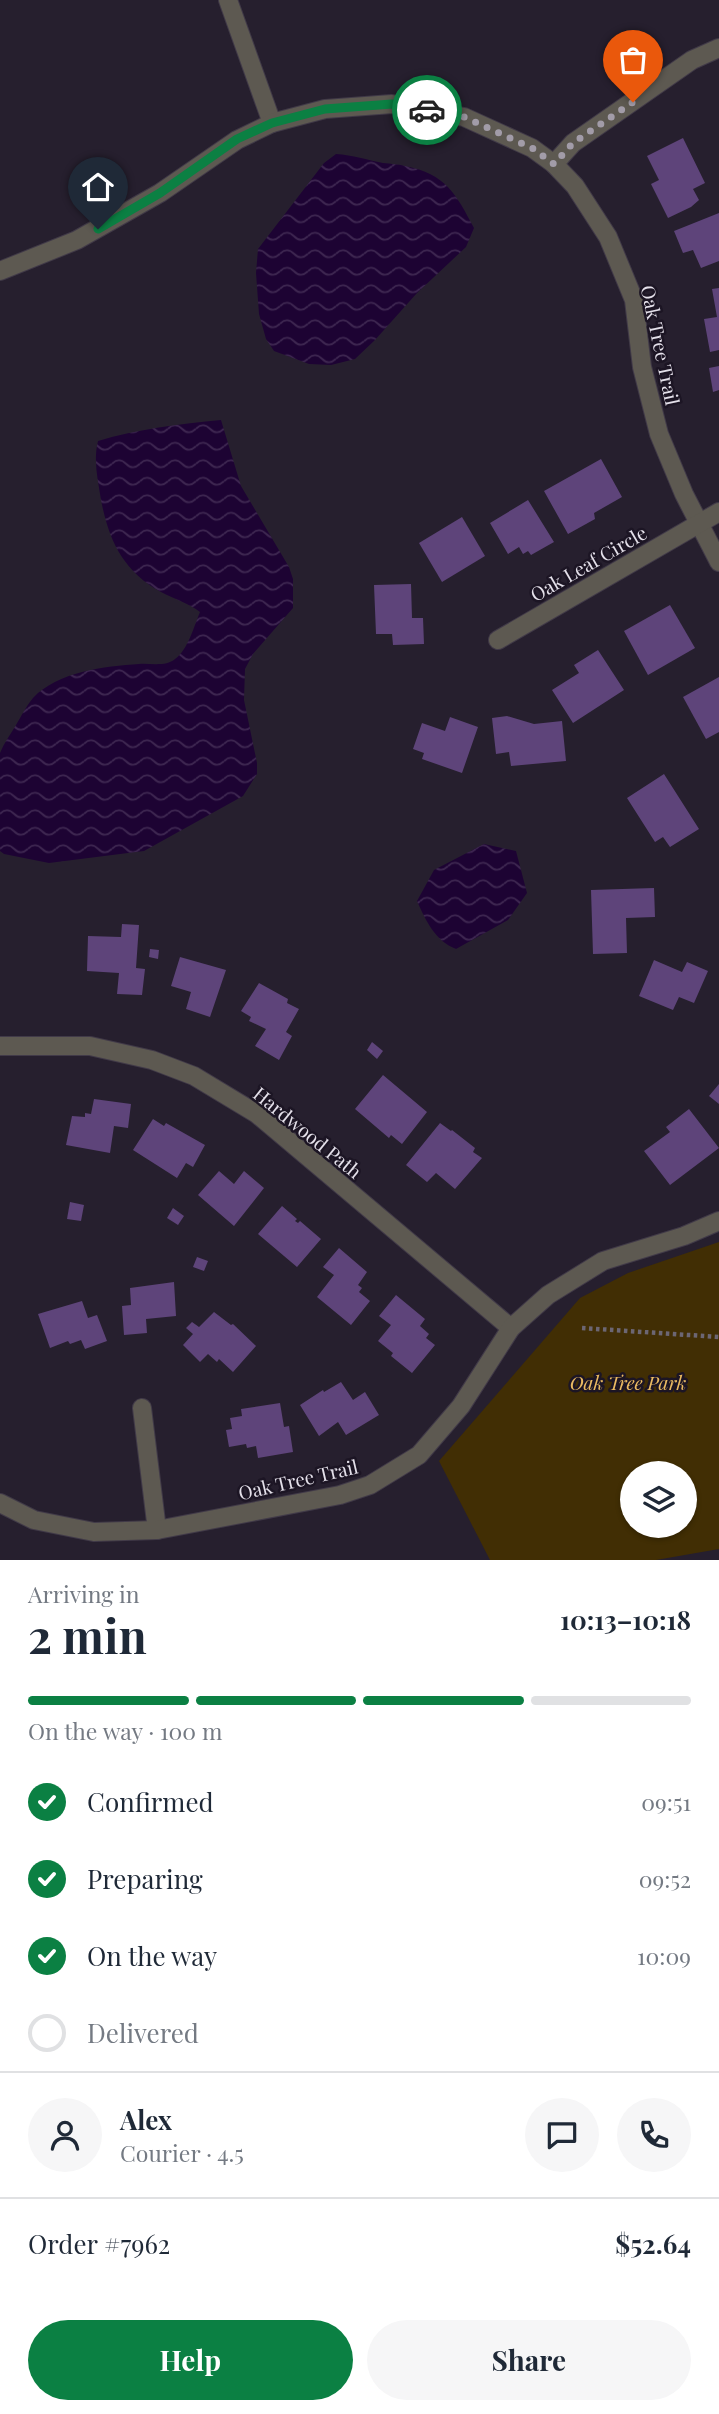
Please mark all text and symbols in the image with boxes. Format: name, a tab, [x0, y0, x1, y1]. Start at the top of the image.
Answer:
pin	[603, 30, 663, 102]
icon: bag	[614, 41, 652, 79]
courier	[392, 75, 462, 145]
icon: car	[408, 91, 446, 129]
pin	[68, 157, 128, 229]
icon: home	[79, 168, 117, 206]
street label: Oak Tree Trail	[636, 283, 687, 408]
street label: Oak Leaf Circle	[525, 519, 651, 607]
street label: Hardwood Path	[248, 1080, 368, 1184]
park label: Oak Tree Park	[570, 1369, 687, 1395]
street label: Oak Tree Trail	[236, 1452, 361, 1505]
map controls	[620, 1461, 697, 1538]
button: layers	[620, 1461, 697, 1538]
text: Arriving in	[28, 1578, 140, 1609]
text: 10:13–10:18	[560, 1602, 691, 1637]
text: 2 min	[28, 1604, 147, 1666]
text: On the way · 100 m	[28, 1715, 222, 1746]
icon: check	[28, 1783, 66, 1821]
text: Confirmed	[87, 1784, 214, 1819]
text: 09:51	[641, 1786, 691, 1817]
icon: check	[28, 1860, 66, 1898]
text: Preparing	[87, 1861, 203, 1896]
text: 09:52	[639, 1863, 691, 1894]
icon: check	[28, 1937, 66, 1975]
text: On the way	[87, 1938, 217, 1973]
text: 10:09	[637, 1940, 691, 1971]
text: Delivered	[87, 2015, 199, 2050]
button: person	[28, 2098, 102, 2172]
button: chat	[525, 2098, 599, 2172]
button: phone	[617, 2098, 691, 2172]
text: Alex	[120, 2102, 172, 2137]
text: Courier · 4.5	[120, 2137, 244, 2168]
text: Order #7962	[28, 2226, 170, 2261]
text: $52.64	[615, 2226, 691, 2261]
button: Help	[28, 2320, 353, 2400]
button: Share	[367, 2320, 691, 2400]

